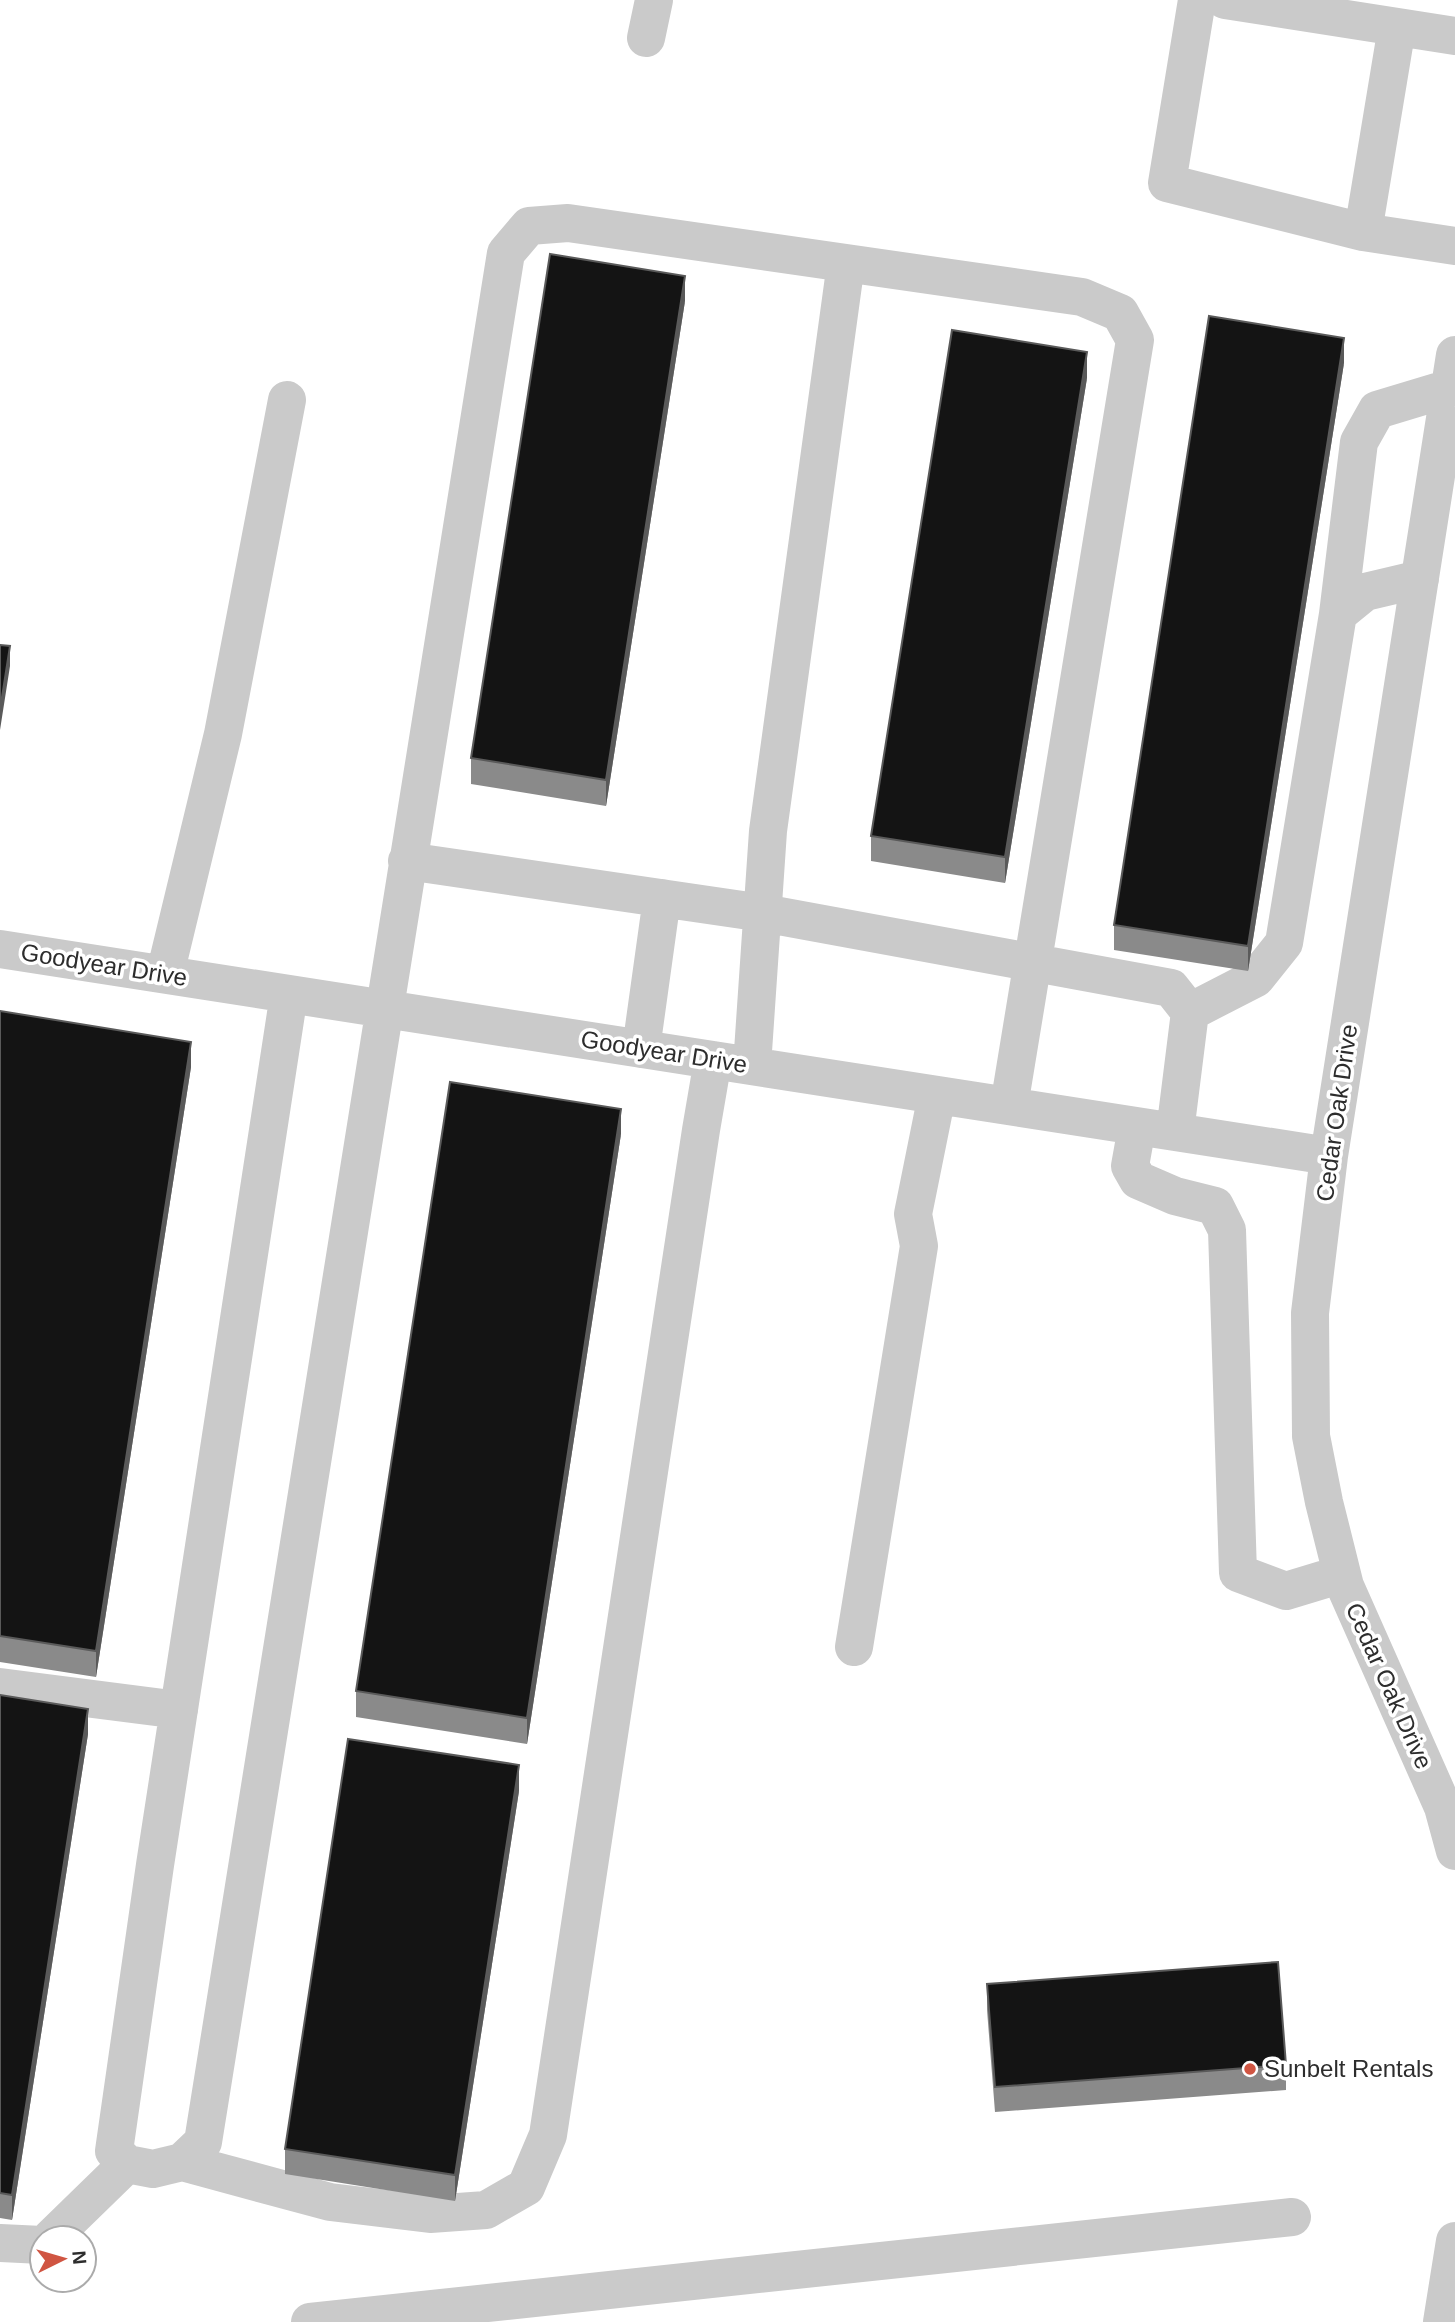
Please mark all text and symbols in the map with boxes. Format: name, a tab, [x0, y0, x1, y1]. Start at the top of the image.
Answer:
street label: Goodyear Drive	[19, 938, 189, 991]
street label: Cedar Oak Drive	[1311, 1023, 1362, 1203]
street label: Goodyear Drive	[579, 1025, 749, 1078]
street label: Cedar Oak Drive	[1341, 1599, 1438, 1773]
place label: Sunbelt Rentals	[1264, 2055, 1433, 2082]
marker: Sunbelt Rentals	[1242, 2061, 1258, 2077]
north arrow	[28, 2224, 98, 2294]
text: N	[68, 2250, 90, 2265]

